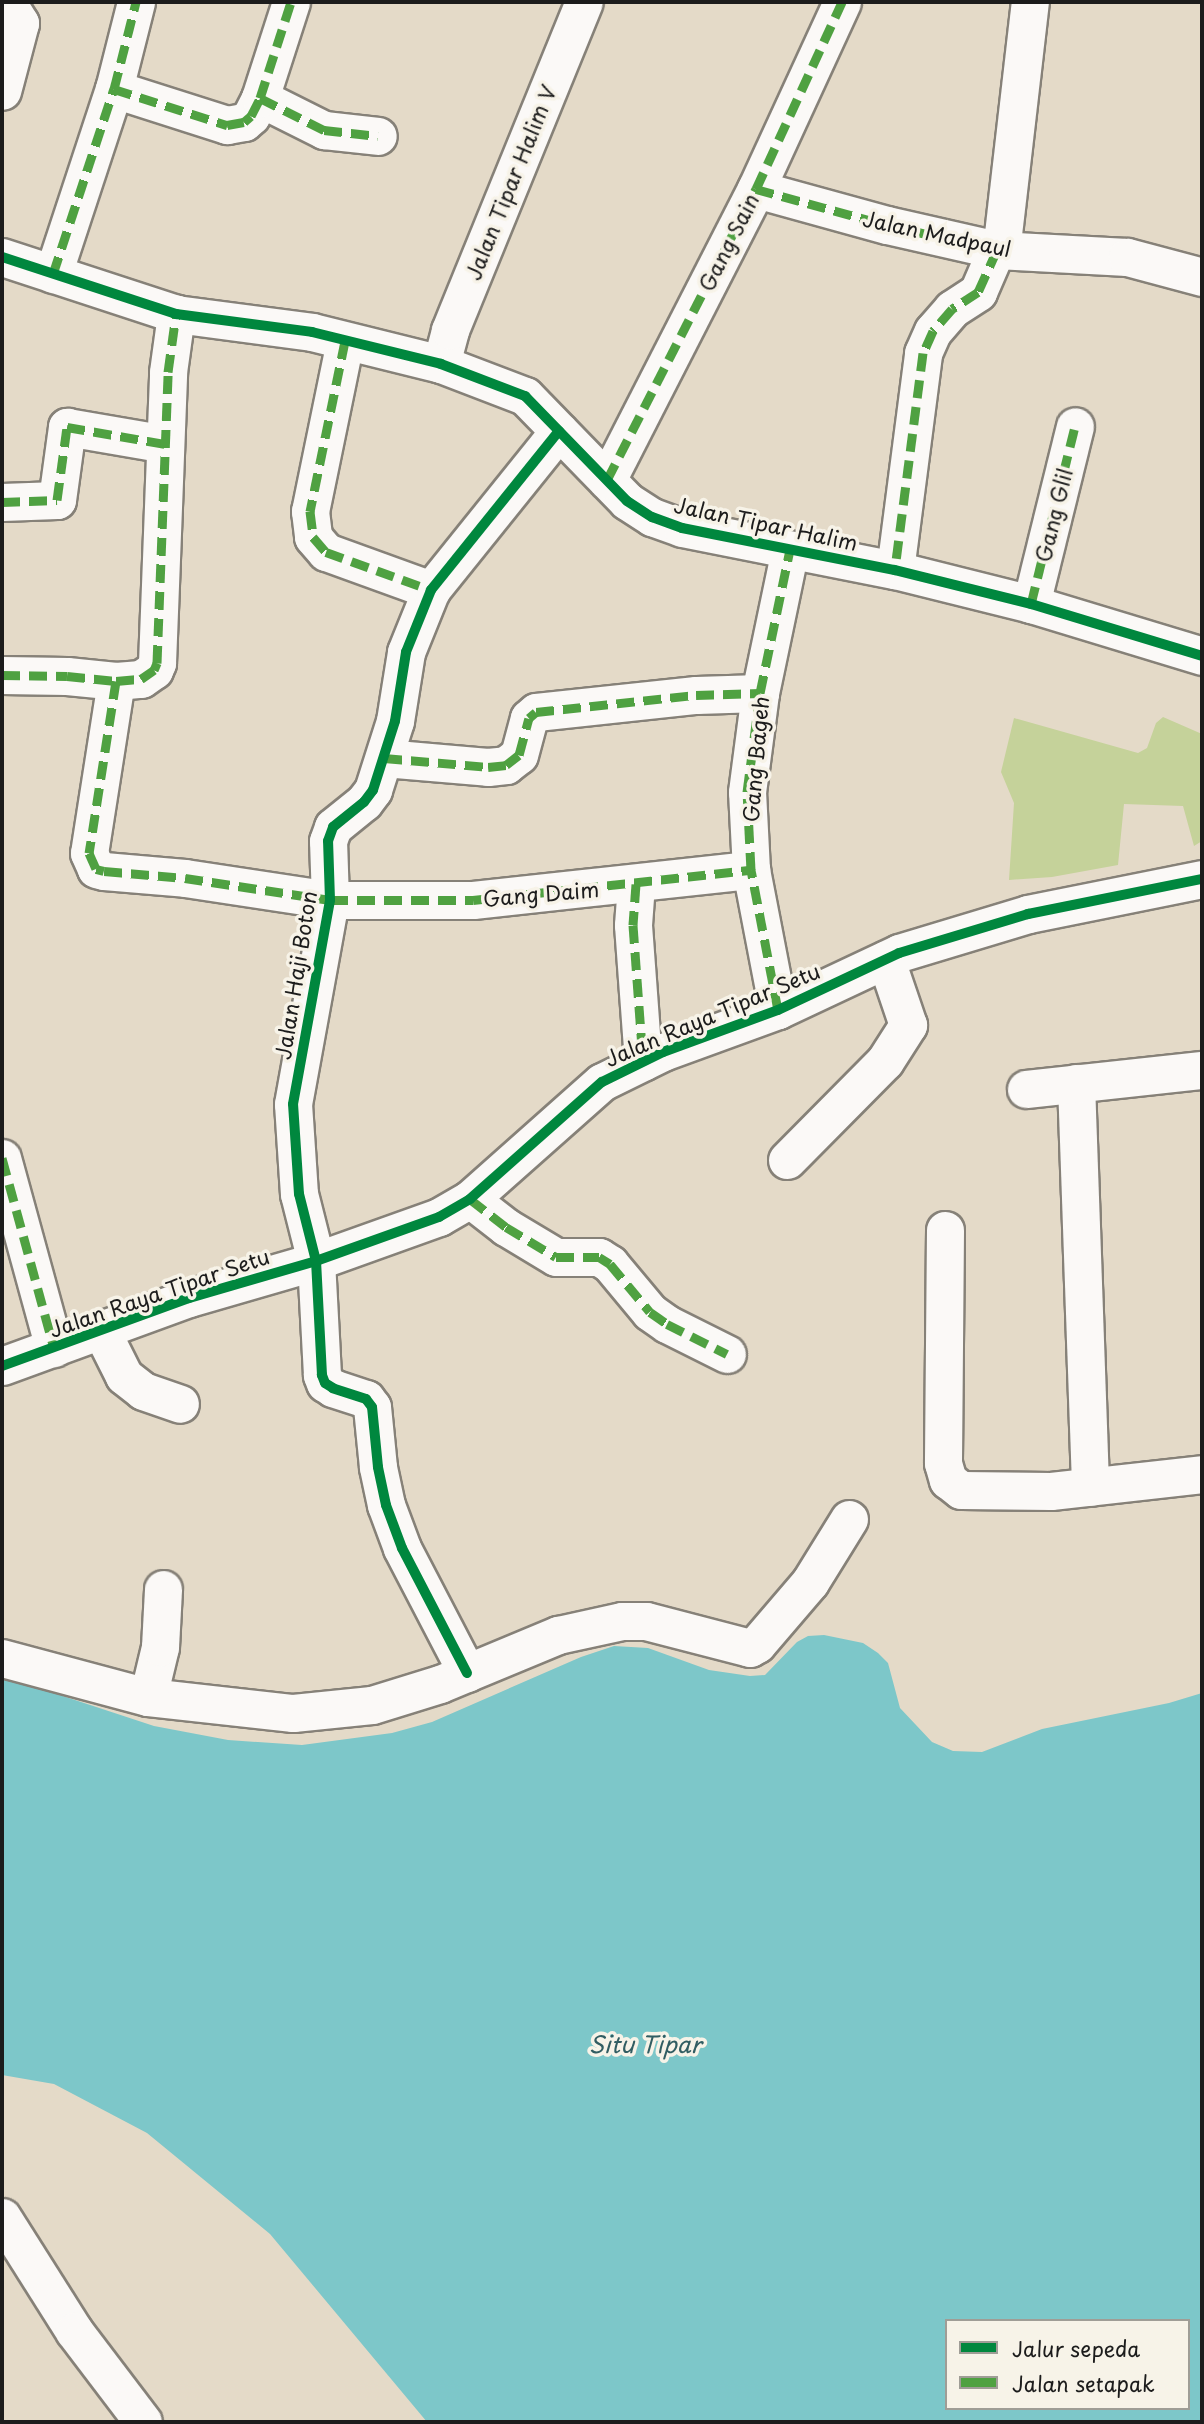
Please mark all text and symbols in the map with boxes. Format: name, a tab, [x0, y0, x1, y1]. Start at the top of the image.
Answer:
street label: Jalan Tipar Halim V	[459, 81, 561, 283]
street label: Gang Sain	[693, 189, 763, 295]
street label: Jalan Madpaul	[861, 205, 1013, 261]
street label: Gang Glil	[1029, 466, 1077, 564]
street label: Jalan Tipar Halim	[672, 491, 860, 555]
street label: Gang Bageh	[737, 695, 773, 823]
street label: Gang Daim	[482, 875, 600, 911]
street label: Jalan Haji Boton	[269, 889, 321, 1061]
street label: Jalan Raya Tipar Setu	[601, 957, 823, 1071]
street label: Jalan Raya Tipar Setu	[46, 1243, 272, 1341]
water label: Situ Tipar	[589, 2030, 701, 2058]
legend	[945, 2319, 1190, 2410]
text: Jalur sepeda	[1012, 2332, 1140, 2364]
text: Jalan setapak	[1012, 2367, 1155, 2399]

